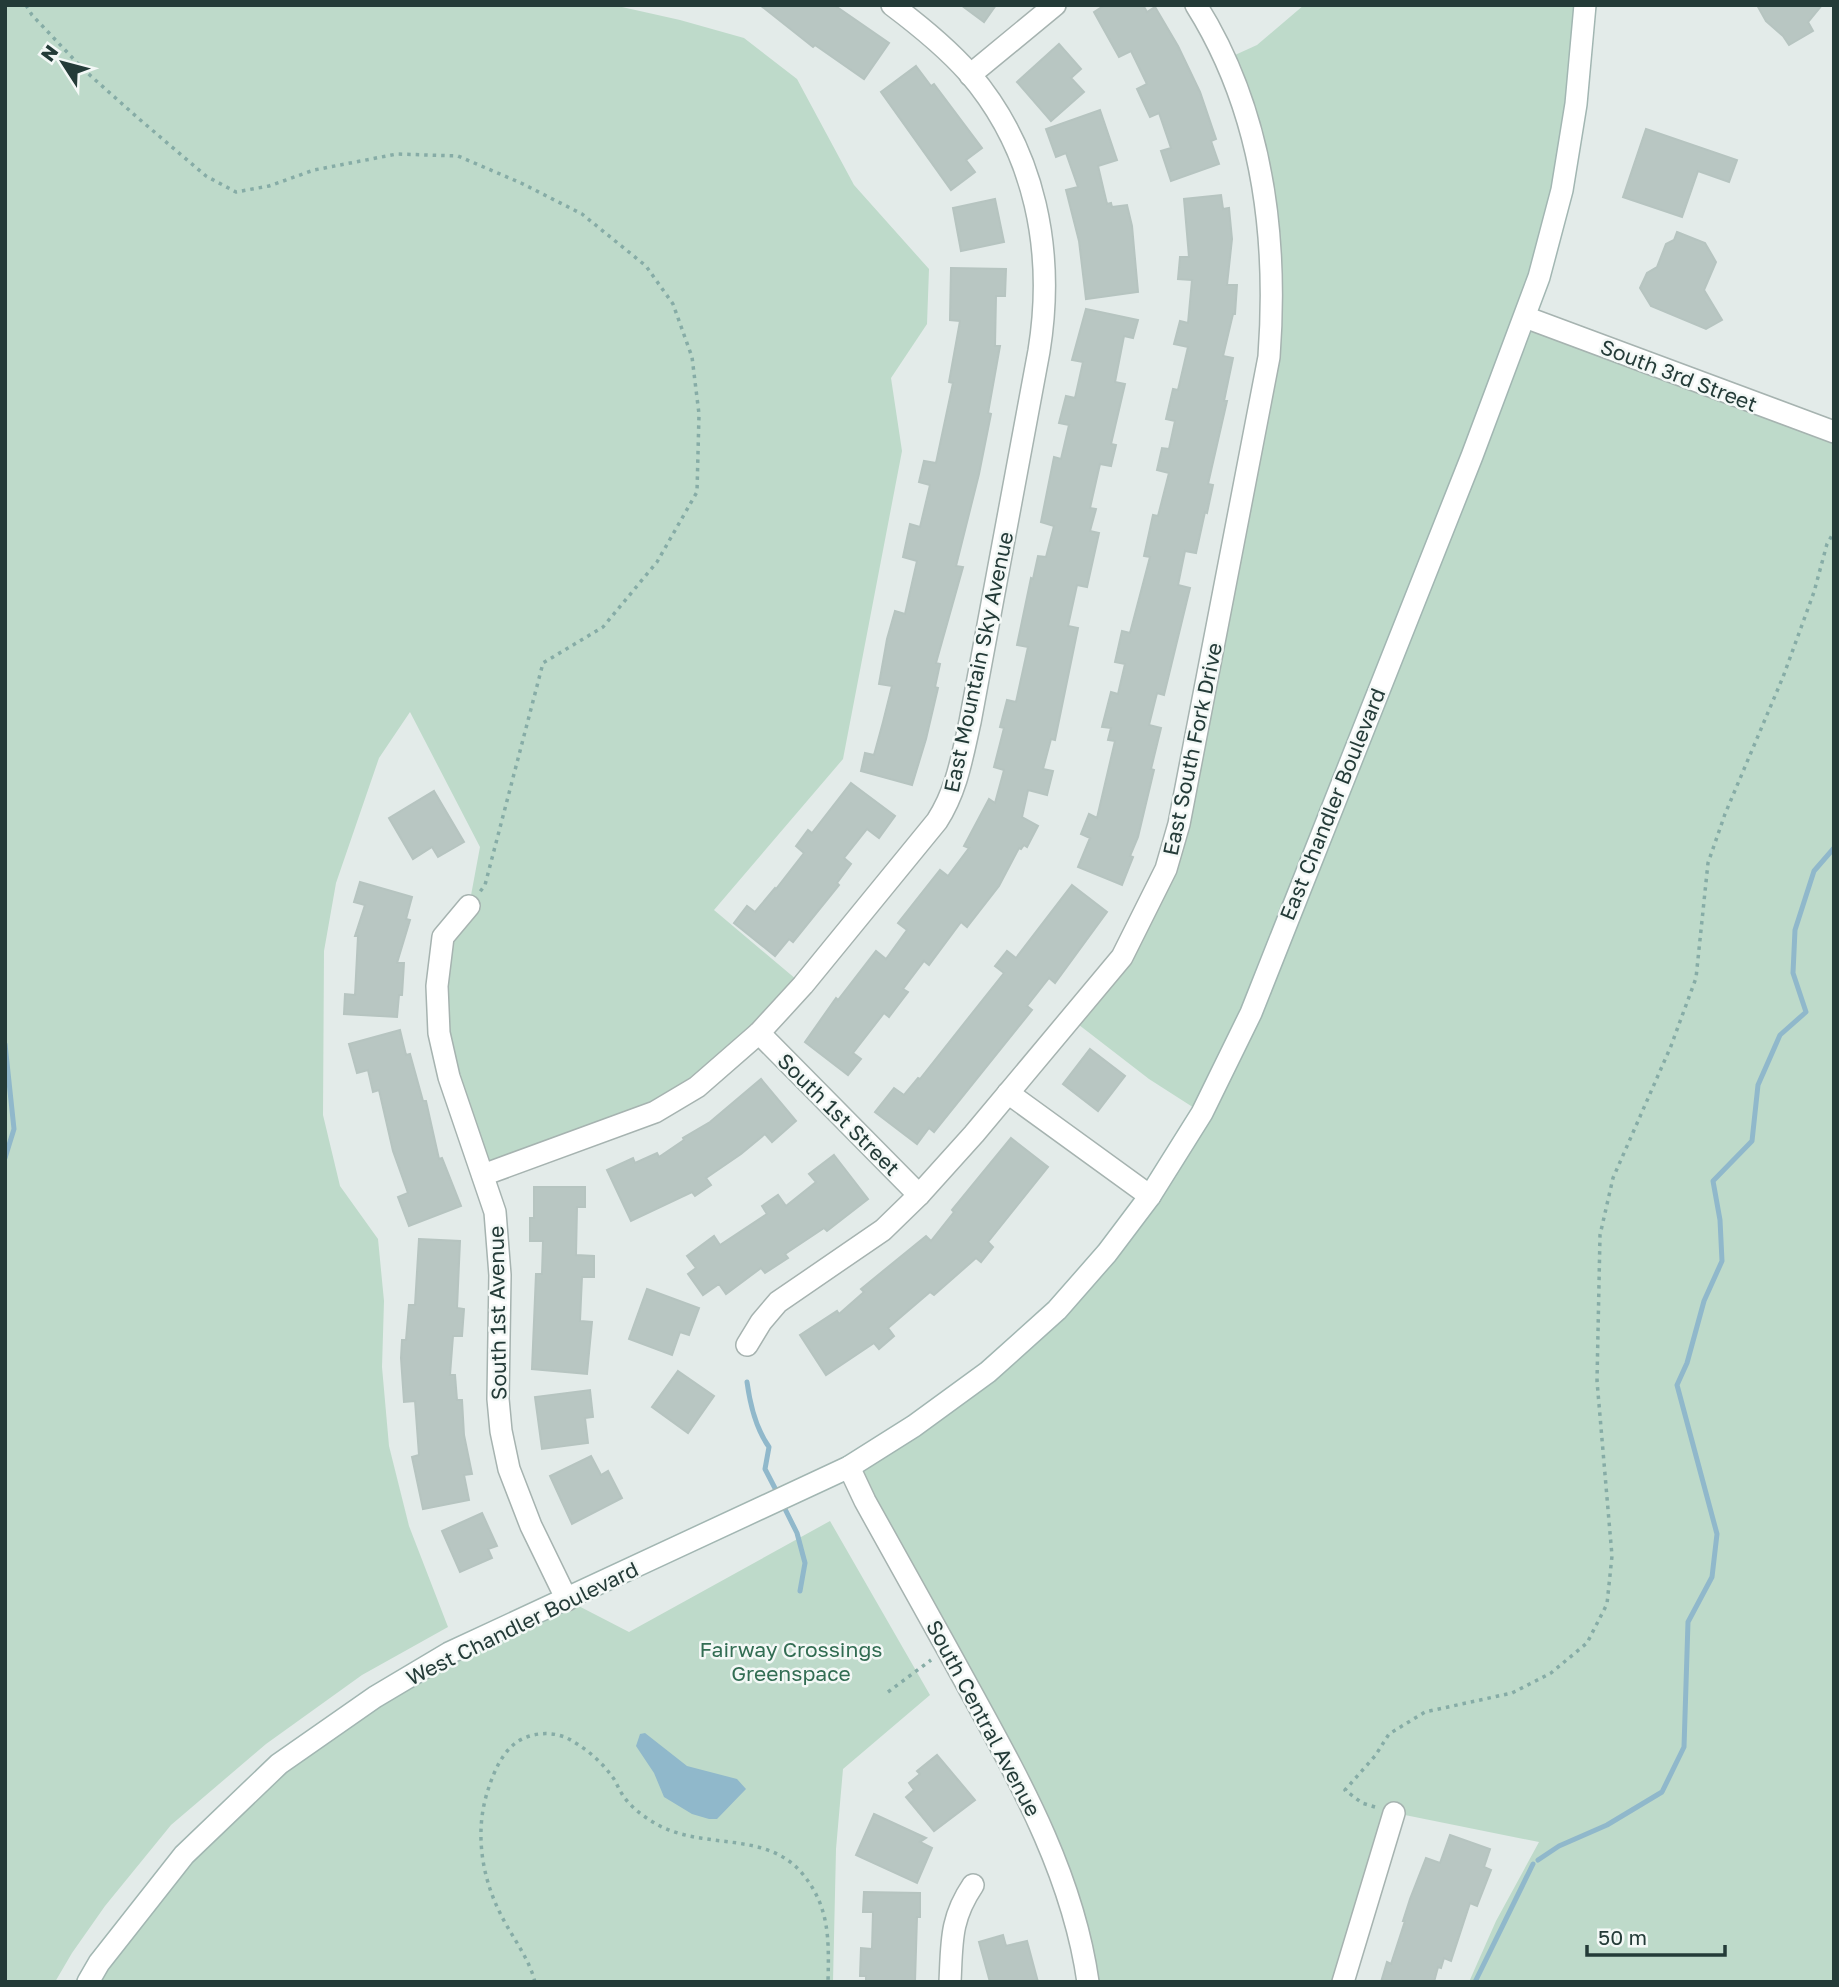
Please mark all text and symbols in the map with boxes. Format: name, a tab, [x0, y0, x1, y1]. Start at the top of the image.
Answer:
north arrow	[28, 28, 98, 98]
text: N	[35, 40, 62, 65]
street label: South 3rd Street	[1597, 333, 1761, 417]
street label: East Mountain Sky Avenue	[938, 529, 1018, 795]
street label: East South Fork Drive	[1157, 640, 1227, 858]
street label: East Chandler Boulevard	[1274, 684, 1390, 924]
street label: South 1st Street	[772, 1047, 906, 1181]
street label: South 1st Avenue	[482, 1226, 512, 1400]
street label: West Chandler Boulevard	[402, 1555, 642, 1691]
street label: South Central Avenue	[921, 1615, 1047, 1821]
park label: Fairway Crossings Greenspace	[700, 1636, 882, 1686]
scale bar	[1587, 1913, 1725, 1957]
text: 50 m	[1598, 1924, 1647, 1950]

